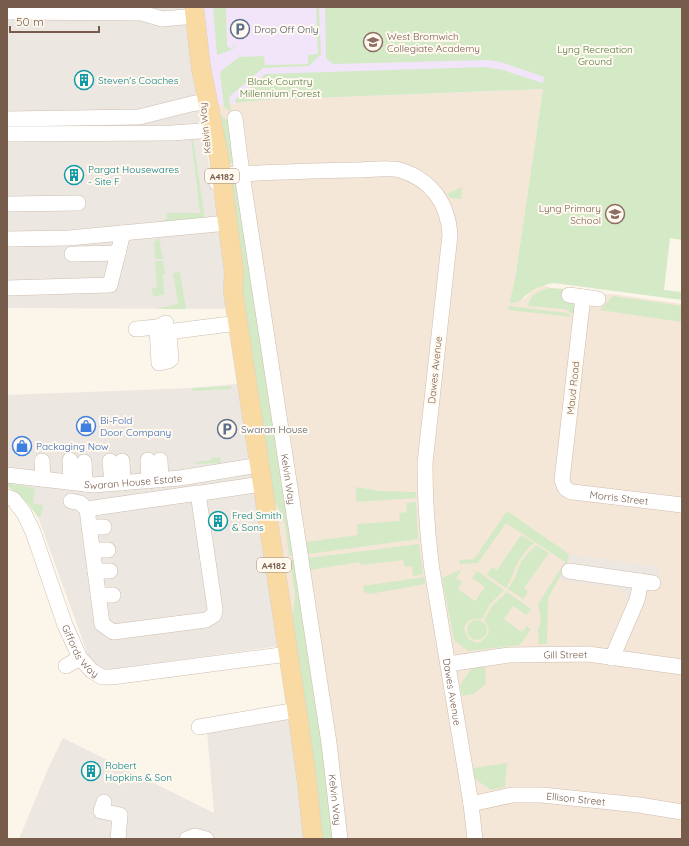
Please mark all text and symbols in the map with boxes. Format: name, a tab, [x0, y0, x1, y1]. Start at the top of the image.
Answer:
scale bar	[10, 8, 99, 34]
text: 50 m	[16, 14, 44, 29]
parking icon: Drop Off Only	[229, 18, 251, 40]
place label: Drop Off Only	[254, 23, 319, 36]
place label: West Bromwich Collegiate Academy	[387, 30, 480, 55]
school or university icon: West Bromwich Collegiate Academy	[362, 31, 384, 53]
park label: Lyng Recreation Ground	[557, 43, 633, 68]
building icon: Steven's Coaches	[73, 69, 95, 91]
place label: Steven's Coaches	[98, 74, 179, 87]
park label: Black Country Millennium Forest	[240, 75, 321, 100]
street label: Kelvin Way	[196, 102, 214, 154]
place label: Pargat Housewares - Site F	[88, 163, 179, 188]
building icon: Pargat Housewares - Site F	[63, 164, 85, 186]
road number: A4182	[205, 169, 239, 183]
place label: Lyng Primary School	[539, 202, 601, 227]
school or university icon: Lyng Primary School	[604, 203, 626, 225]
street label: Dawes Avenue	[425, 335, 445, 404]
street label: Maud Road	[564, 361, 582, 415]
place label: Bi-Fold Door Company	[100, 414, 171, 439]
shop icon: Bi-Fold Door Company	[75, 415, 97, 437]
parking icon: Swaran House	[216, 418, 238, 440]
place label: Swaran House	[241, 423, 308, 436]
shop icon: Packaging Now	[11, 435, 33, 457]
place label: Packaging Now	[36, 440, 109, 453]
street label: Kelvin Way	[278, 453, 299, 505]
street label: Swaran House Estate	[84, 471, 183, 492]
street label: Morris Street	[589, 488, 650, 508]
place label: Fred Smith & Sons	[232, 509, 282, 534]
building icon: Fred Smith & Sons	[207, 510, 229, 532]
road number: A4182	[257, 558, 291, 572]
street label: Giffords Way	[59, 622, 101, 680]
street label: Gill Street	[543, 648, 588, 661]
street label: Dawes Avenue	[440, 657, 464, 727]
place label: Robert Hopkins & Son	[105, 759, 172, 784]
building icon: Robert Hopkins & Son	[80, 760, 102, 782]
street label: Kelvin Way	[326, 773, 345, 826]
street label: Ellison Street	[546, 789, 607, 808]

